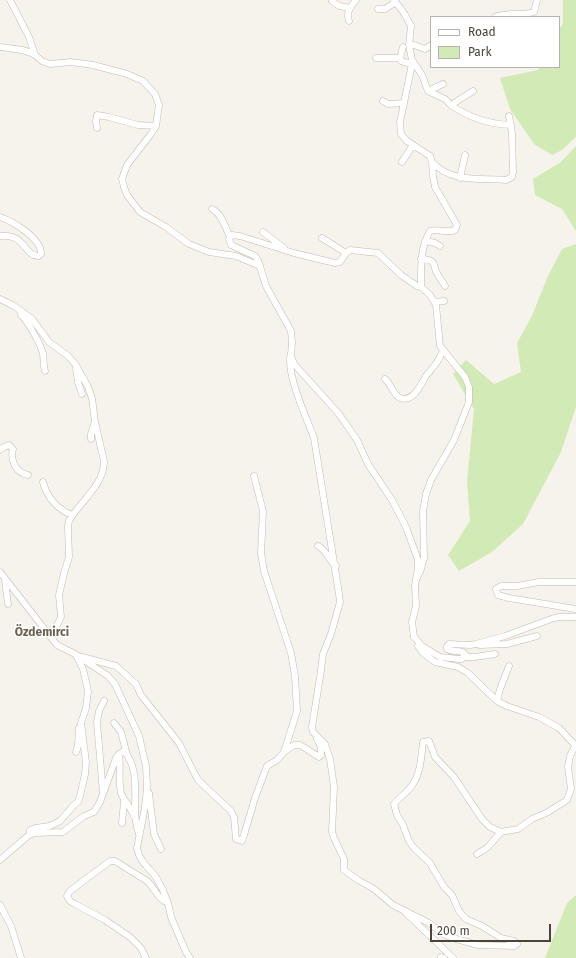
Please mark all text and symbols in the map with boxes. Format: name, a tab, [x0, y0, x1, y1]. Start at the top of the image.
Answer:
legend	[430, 16, 560, 68]
text: Road	[468, 25, 496, 39]
text: Park	[468, 45, 492, 59]
district label: Özdemirci	[15, 626, 69, 640]
scale bar	[432, 916, 553, 942]
text: 200 m	[437, 924, 470, 938]

